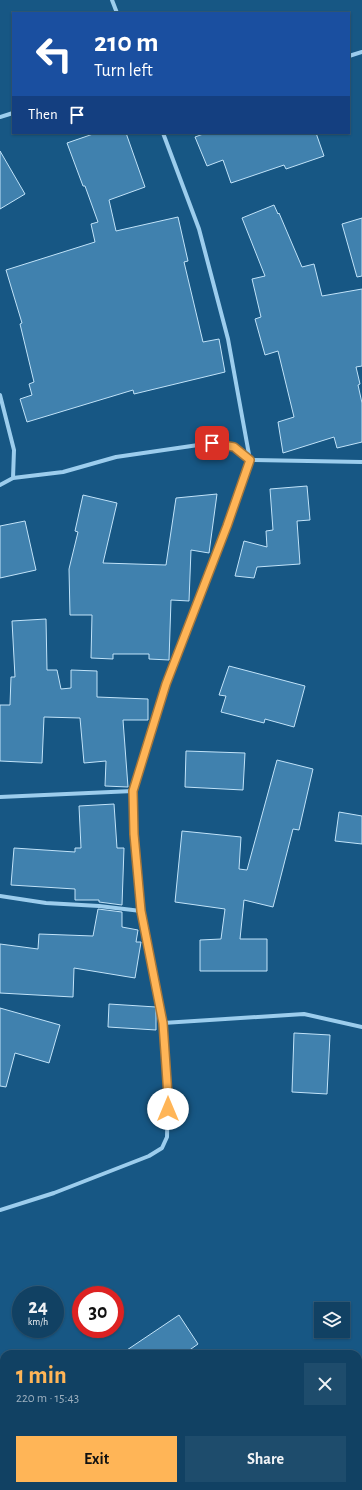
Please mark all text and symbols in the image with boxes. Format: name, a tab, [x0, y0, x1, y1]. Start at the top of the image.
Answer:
icon: left	[28, 28, 80, 80]
text: 210 m	[94, 29, 159, 57]
text: Turn left	[94, 62, 153, 80]
icon: arrive	[66, 104, 88, 126]
text: Then	[28, 107, 58, 122]
pin	[195, 426, 229, 460]
icon: arrive	[201, 432, 223, 454]
position arrow	[147, 1088, 189, 1130]
speed limit sign: 30	[72, 1286, 124, 1338]
text: 24	[28, 1297, 48, 1317]
map controls	[314, 1302, 350, 1338]
button: layers	[314, 1302, 350, 1338]
text: km/h	[28, 1317, 48, 1327]
button: close	[304, 1363, 346, 1405]
text: 1 min	[16, 1364, 67, 1388]
text: 220 m · 15:43	[16, 1392, 79, 1405]
button: Exit	[16, 1436, 177, 1482]
button: Share	[185, 1436, 346, 1482]

